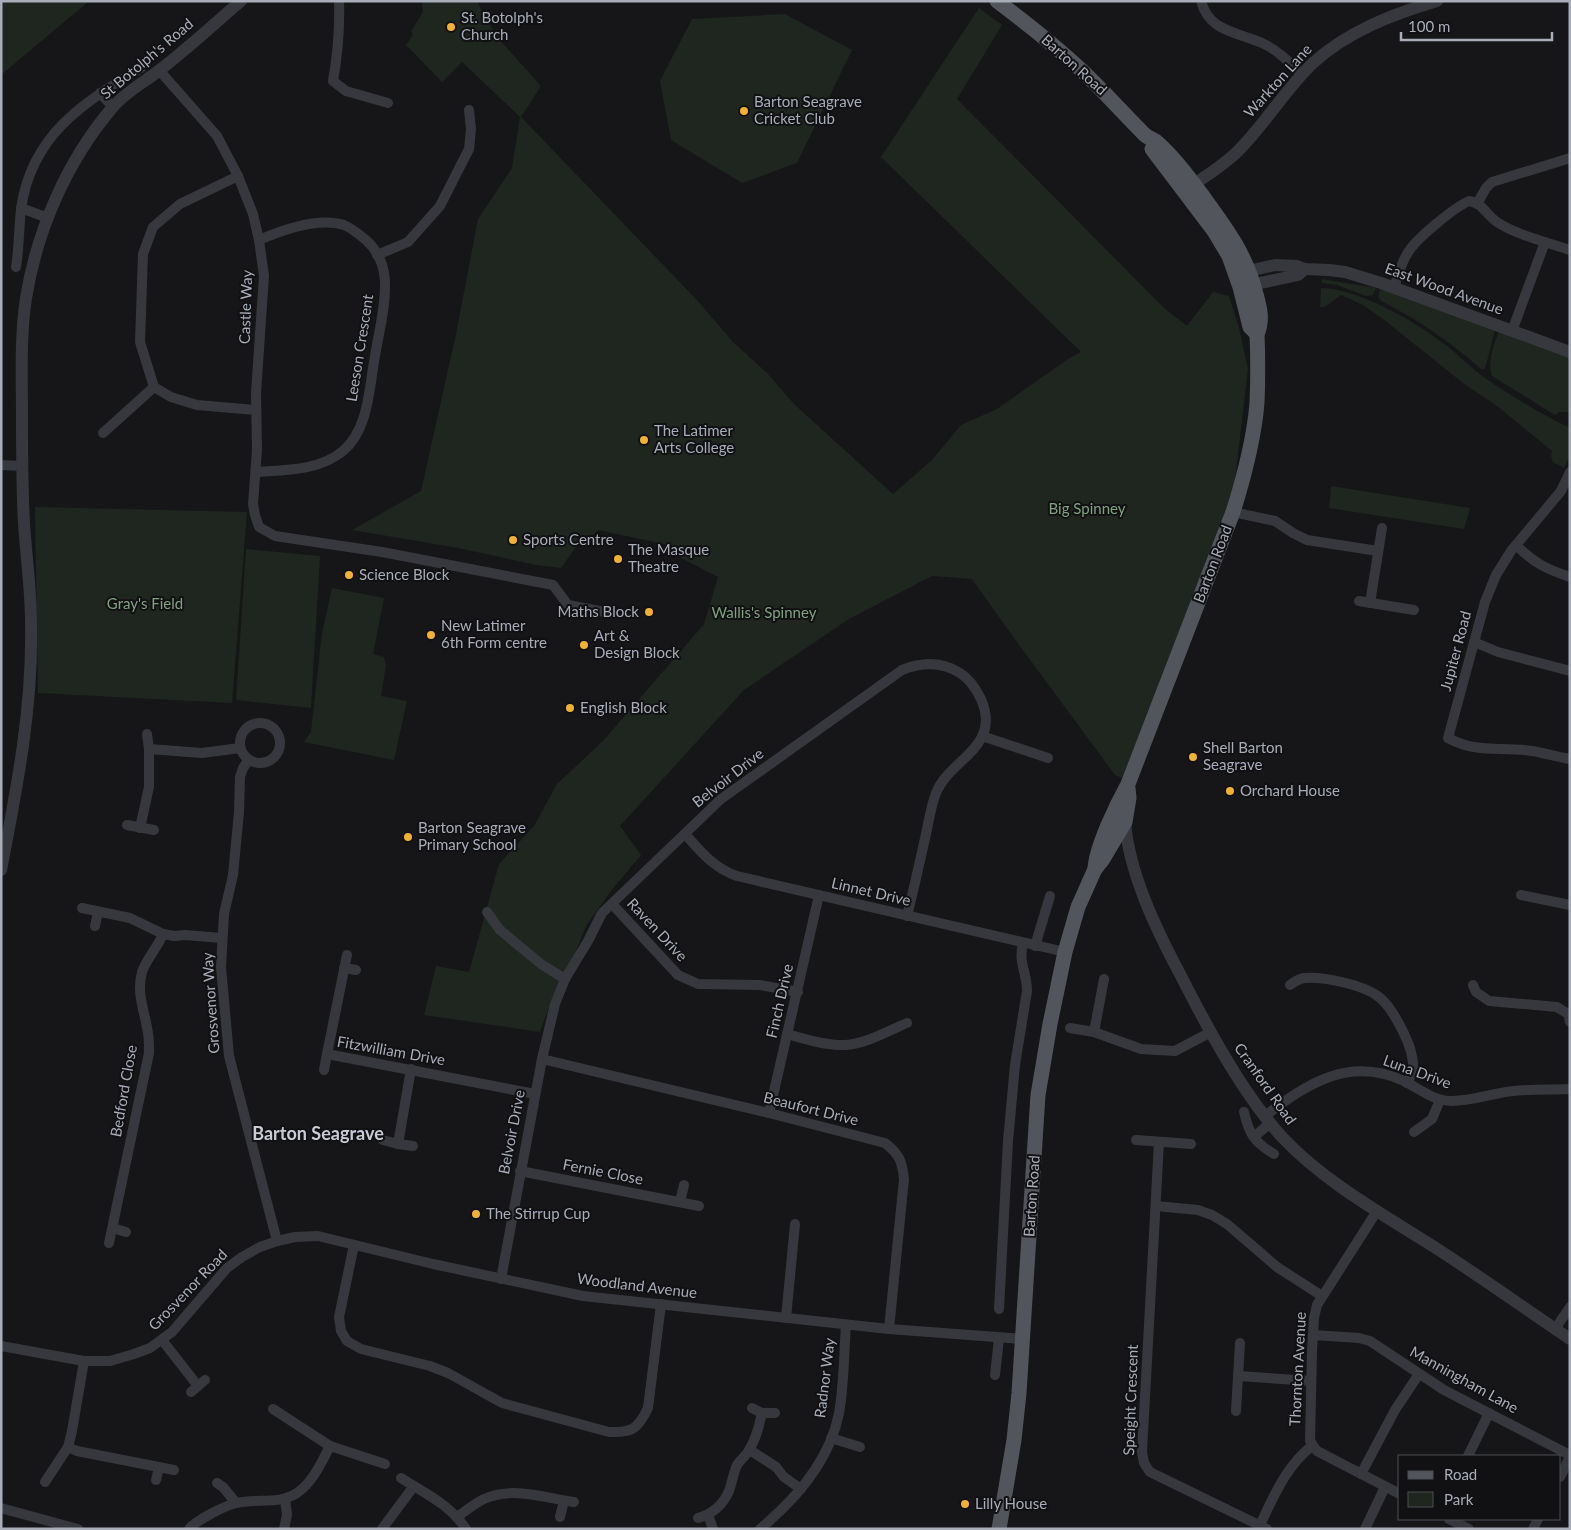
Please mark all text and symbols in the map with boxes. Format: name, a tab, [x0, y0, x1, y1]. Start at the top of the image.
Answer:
place label: St. Botolph's Church	[461, 8, 543, 43]
scale bar	[1401, 10, 1552, 42]
street label: St Botolph's Road	[96, 14, 196, 102]
text: 100 m	[1408, 17, 1450, 35]
marker: St. Botolph's Church	[445, 21, 457, 33]
street label: Barton Road	[1038, 30, 1111, 98]
street label: Warkton Lane	[1240, 40, 1315, 121]
place label: Barton Seagrave Cricket Club	[754, 92, 862, 127]
marker: Barton Seagrave Cricket Club	[738, 105, 750, 117]
street label: East Wood Avenue	[1383, 258, 1506, 318]
street label: Castle Way	[235, 269, 255, 344]
street label: Leeson Crescent	[342, 292, 376, 403]
place label: The Latimer Arts College	[654, 421, 734, 456]
marker: The Latimer Arts College	[638, 434, 650, 446]
park label: Big Spinney	[1049, 499, 1126, 517]
street label: Barton Road	[1189, 522, 1235, 605]
place label: Sports Centre	[523, 530, 614, 548]
marker: Sports Centre	[507, 534, 519, 546]
place label: The Masque Theatre	[628, 540, 709, 575]
marker: The Masque Theatre	[612, 553, 624, 565]
place label: Science Block	[359, 565, 450, 583]
marker: Science Block	[343, 569, 355, 581]
park label: Gray's Field	[107, 594, 183, 612]
place label: Maths Block	[557, 602, 639, 620]
park label: Wallis's Spinney	[712, 603, 817, 621]
marker: Maths Block	[643, 606, 655, 618]
street label: Jupiter Road	[1436, 609, 1474, 693]
place label: New Latimer 6th Form centre	[441, 616, 547, 651]
place label: Art & Design Block	[594, 626, 680, 661]
marker: New Latimer 6th Form centre	[425, 629, 437, 641]
marker: Art & Design Block	[578, 639, 590, 651]
place label: English Block	[580, 698, 667, 716]
marker: English Block	[564, 702, 576, 714]
place label: Shell Barton Seagrave	[1203, 738, 1283, 773]
street label: Belvoir Drive	[688, 744, 767, 811]
marker: Shell Barton Seagrave	[1187, 751, 1199, 763]
place label: Orchard House	[1240, 781, 1340, 799]
marker: Orchard House	[1224, 785, 1236, 797]
place label: Barton Seagrave Primary School	[418, 818, 526, 853]
marker: Barton Seagrave Primary School	[402, 831, 414, 843]
street label: Linnet Drive	[830, 873, 913, 909]
street label: Raven Drive	[624, 894, 692, 965]
street label: Grosvenor Way	[197, 951, 223, 1054]
street label: Finch Drive	[762, 962, 796, 1040]
street label: Fitzwilliam Drive	[336, 1032, 447, 1068]
street label: Cranford Road	[1231, 1039, 1300, 1128]
street label: Bedford Close	[106, 1043, 140, 1138]
street label: Luna Drive	[1381, 1050, 1454, 1092]
street label: Belvoir Drive	[494, 1088, 528, 1175]
street label: Beaufort Drive	[762, 1088, 861, 1129]
district label: Barton Seagrave	[252, 1122, 384, 1144]
street label: Fernie Close	[562, 1154, 645, 1188]
street label: Barton Road	[1019, 1154, 1043, 1237]
place label: The Stirrup Cup	[486, 1204, 590, 1222]
marker: The Stirrup Cup	[470, 1208, 482, 1220]
street label: Grosvenor Road	[144, 1245, 230, 1333]
street label: Woodland Avenue	[576, 1269, 698, 1301]
street label: Thornton Avenue	[1285, 1311, 1309, 1427]
street label: Radnor Way	[810, 1337, 838, 1419]
street label: Manningham Lane	[1407, 1342, 1522, 1416]
street label: Speight Crescent	[1119, 1343, 1141, 1456]
legend	[1398, 1455, 1561, 1520]
text: Road	[1444, 1465, 1477, 1483]
text: Park	[1444, 1490, 1474, 1508]
place label: Lilly House	[975, 1494, 1047, 1512]
marker: Lilly House	[959, 1498, 971, 1510]

